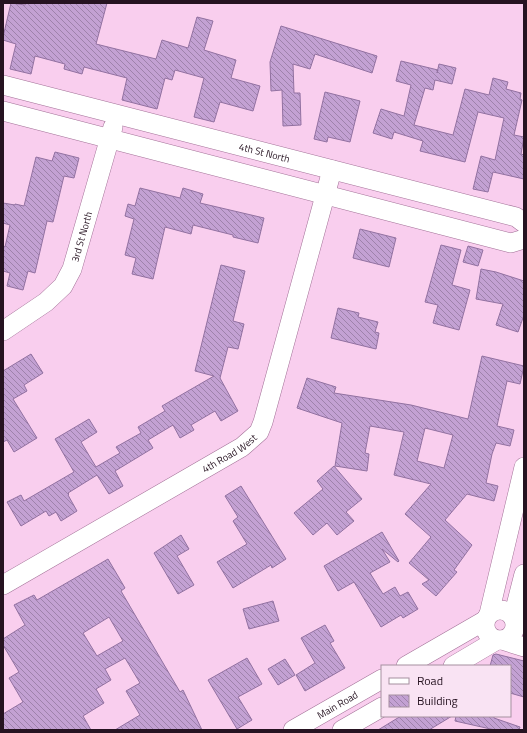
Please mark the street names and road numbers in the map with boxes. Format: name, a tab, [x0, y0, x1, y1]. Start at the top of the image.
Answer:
street label: 4th St North	[237, 139, 292, 166]
street label: 3rd St North	[67, 210, 96, 264]
street label: 4th Road West	[199, 430, 260, 476]
street label: Main Road	[314, 687, 360, 722]

